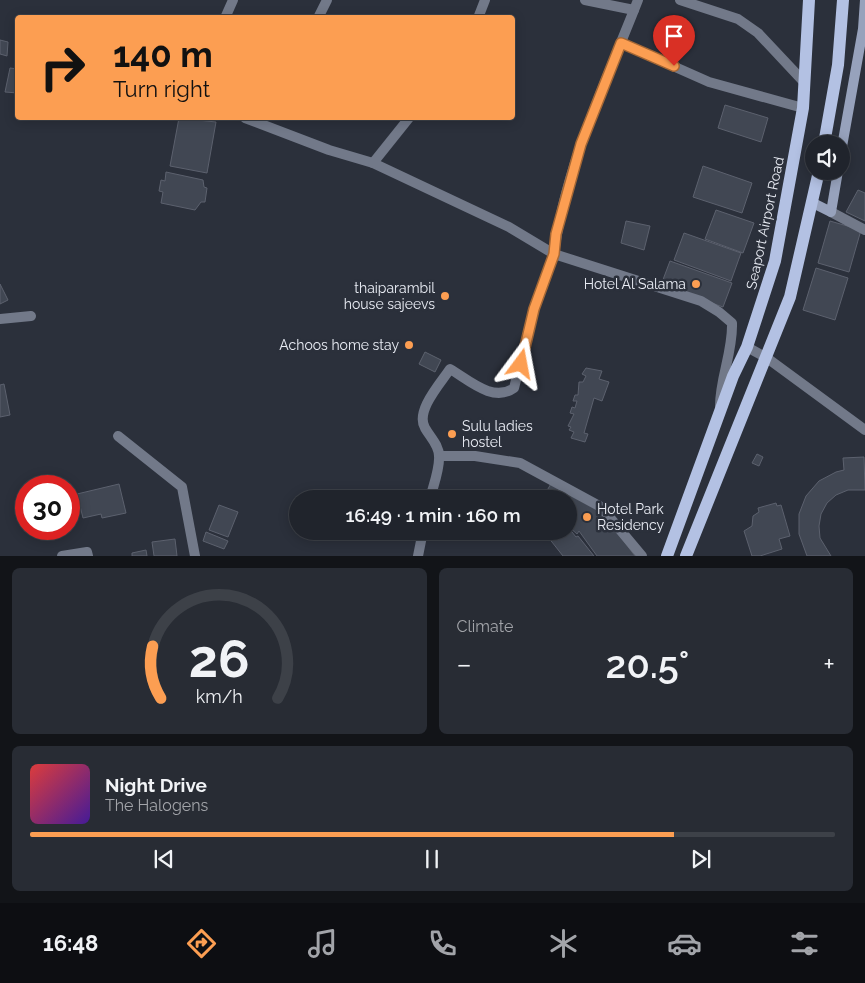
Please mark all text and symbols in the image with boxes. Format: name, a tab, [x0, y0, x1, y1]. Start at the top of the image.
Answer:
pin	[653, 15, 695, 66]
icon: arrive	[660, 22, 688, 50]
text: 140 m	[113, 34, 213, 75]
icon: right	[30, 35, 95, 100]
text: Turn right	[113, 76, 210, 102]
map controls	[805, 135, 850, 180]
button: sound	[805, 135, 850, 180]
street label: Seaport Airport Road	[743, 155, 787, 291]
place label: Hotel Al Salama	[584, 276, 686, 292]
marker: Hotel Al Salama	[690, 278, 702, 290]
place label: thaiparambil house sajeevs	[344, 280, 435, 312]
marker: thaiparambil house sajeevs	[439, 290, 451, 302]
place label: Achoos home stay	[279, 337, 399, 353]
position arrow	[494, 337, 546, 389]
marker: Achoos home stay	[403, 339, 415, 351]
place label: Sulu ladies hostel	[462, 418, 533, 450]
marker: Sulu ladies hostel	[446, 428, 458, 440]
speed limit sign: 30	[15, 475, 80, 540]
place label: Hotel Park Residency	[597, 501, 665, 533]
text: 16:49 · 1 min · 160 m	[345, 504, 521, 526]
marker: Hotel Park Residency	[581, 511, 593, 523]
text: Climate	[457, 617, 513, 636]
text: 26	[189, 628, 250, 689]
text: 20.5°	[606, 642, 689, 687]
text: −	[457, 648, 472, 681]
text: +	[823, 648, 835, 681]
text: km/h	[196, 686, 243, 707]
text: Night Drive	[105, 774, 207, 796]
text: The Halogens	[105, 796, 208, 815]
icon: previous	[150, 845, 178, 873]
icon: pause	[418, 845, 446, 873]
icon: next	[687, 845, 715, 873]
icon: directions	[184, 926, 219, 961]
icon: music	[305, 926, 340, 961]
icon: phone	[425, 926, 460, 961]
icon: climate	[546, 926, 581, 961]
icon: car	[667, 926, 702, 961]
icon: filters	[787, 926, 822, 961]
text: 16:48	[43, 930, 98, 956]

